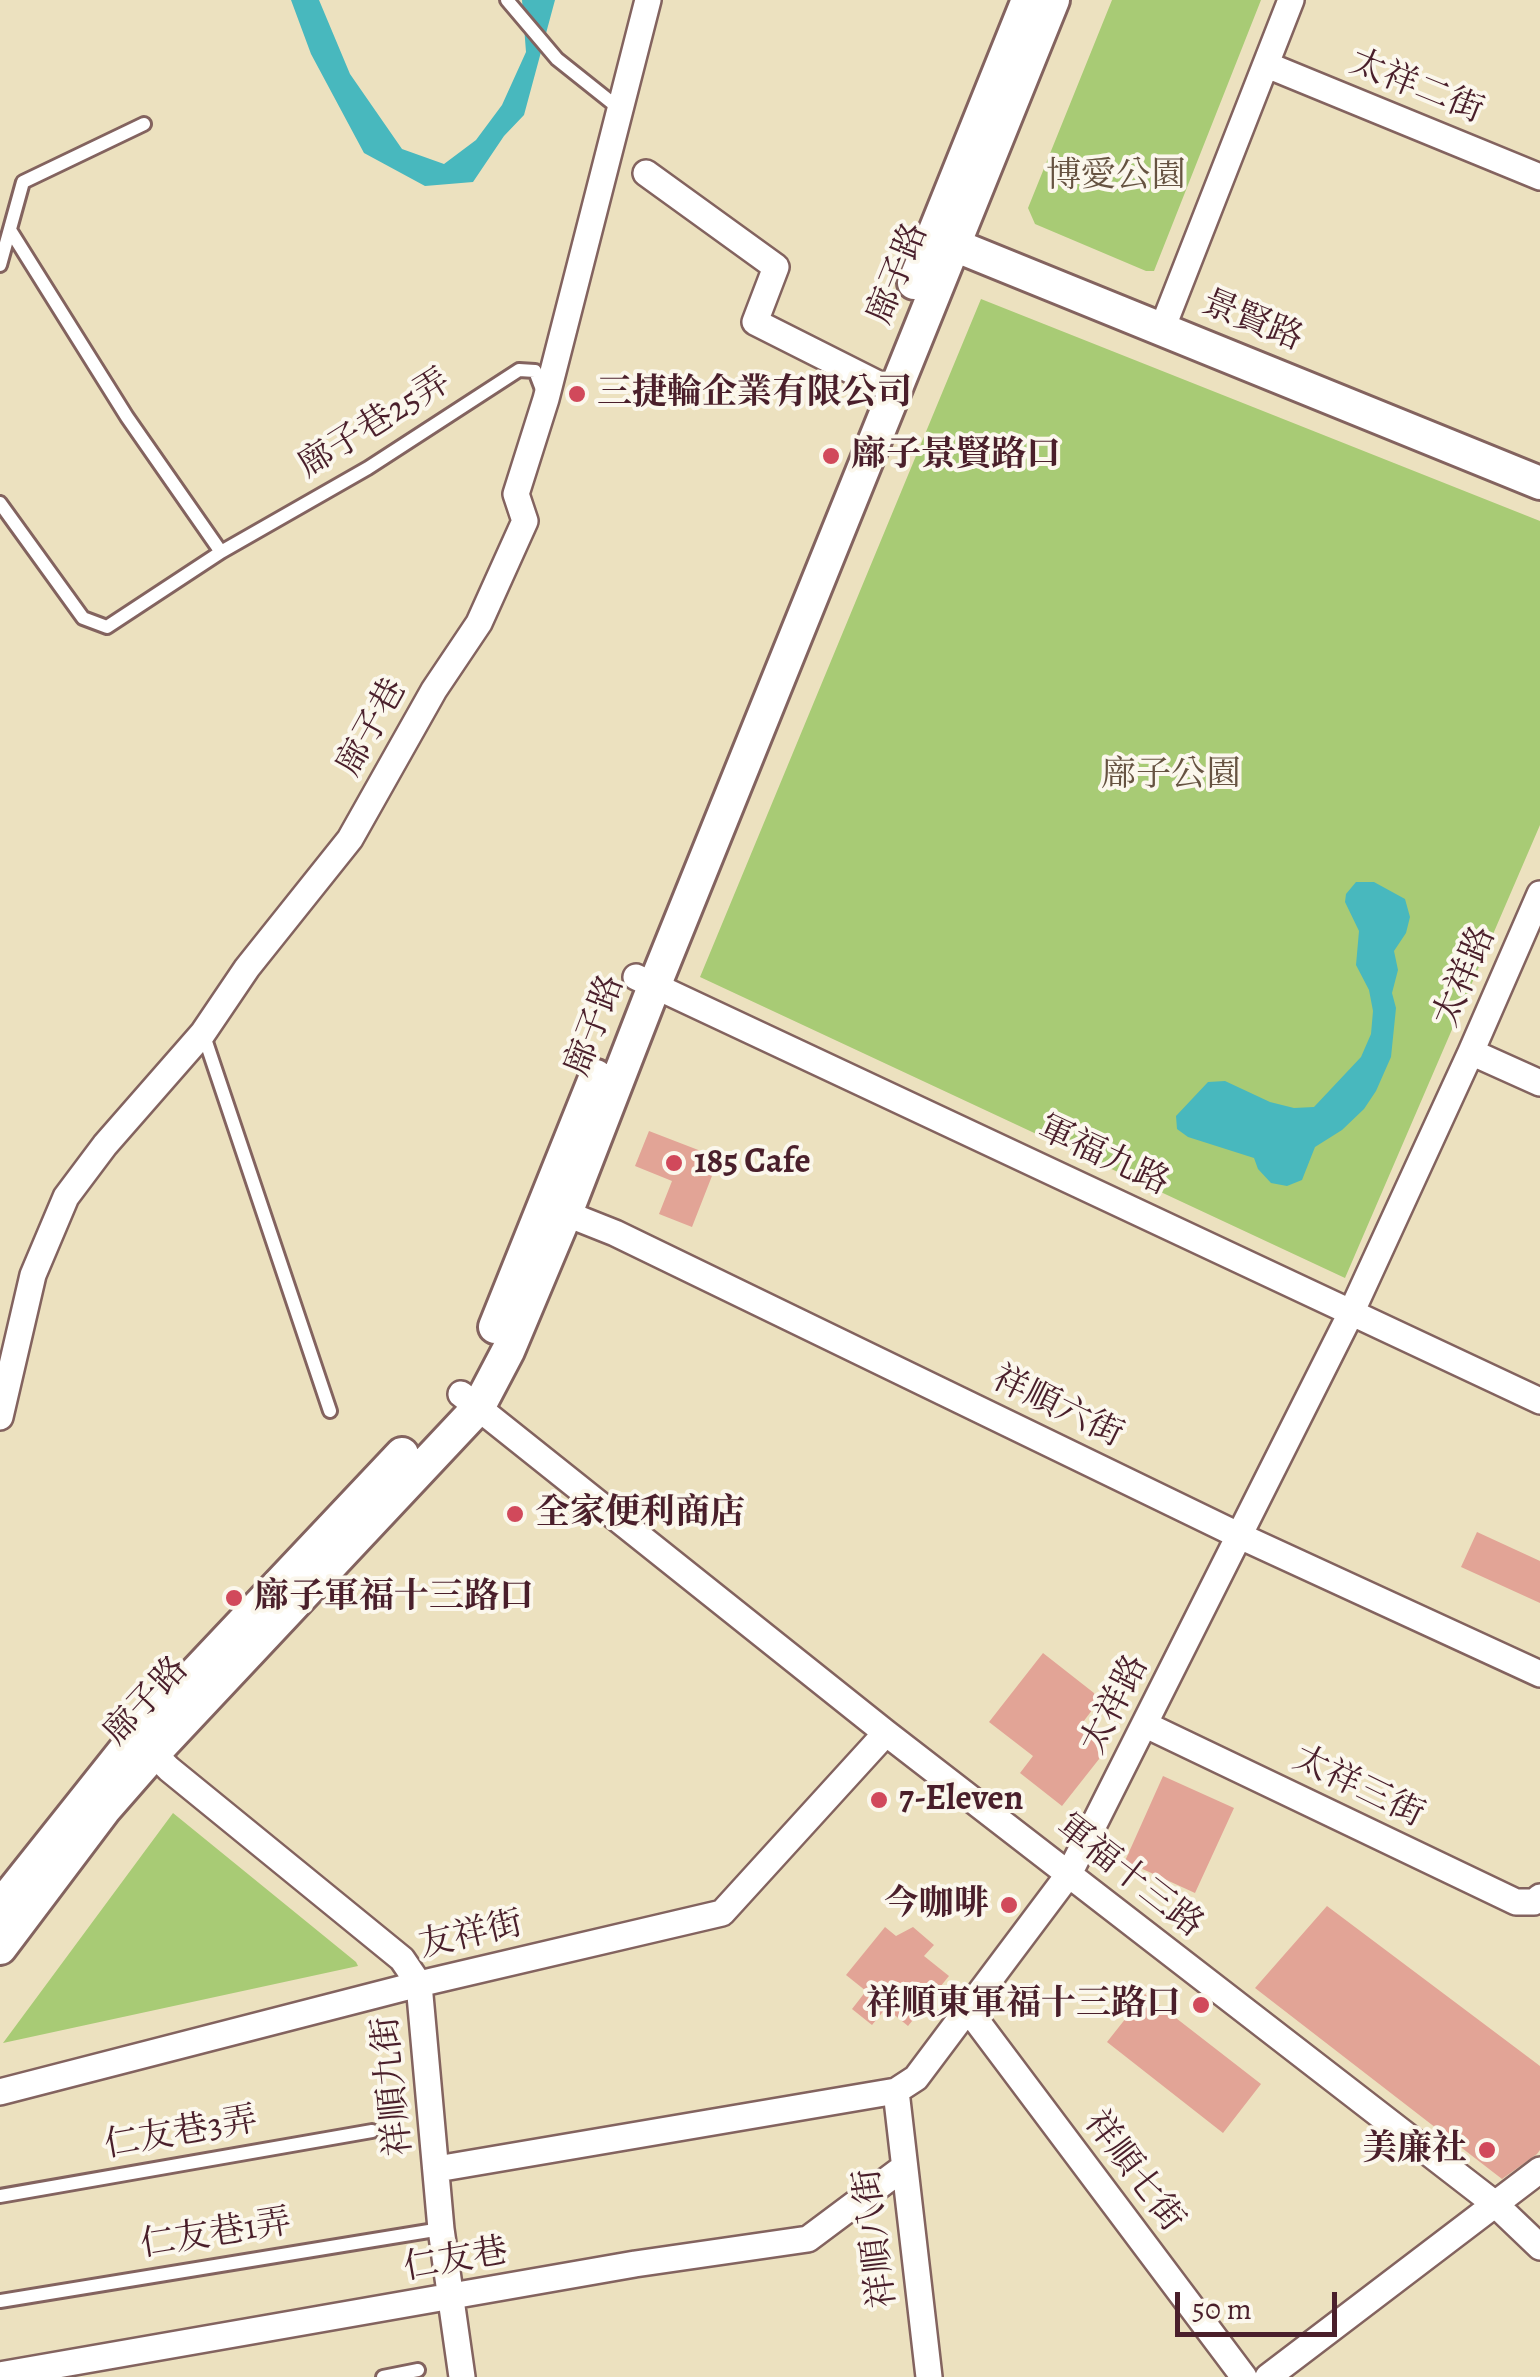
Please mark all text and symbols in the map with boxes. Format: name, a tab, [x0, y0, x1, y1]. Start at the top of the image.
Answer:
street label: 太祥二街	[1343, 42, 1489, 134]
park label: 博愛公園	[1046, 156, 1186, 198]
street label: 廍子路	[860, 217, 938, 331]
street label: 景賢路	[1195, 283, 1309, 361]
street label: 廍子巷25弄	[291, 362, 459, 488]
place label: 三捷輪企業有限公司	[597, 373, 912, 415]
marker: 三捷輪企業有限公司	[566, 383, 588, 405]
place label: 廍子景賢路口	[851, 435, 1061, 477]
marker: 廍子景賢路口	[820, 445, 842, 467]
street label: 廍子巷	[329, 672, 417, 784]
park label: 廍子公園	[1101, 755, 1241, 797]
street label: 太祥路	[1426, 920, 1506, 1034]
street label: 廍子路	[558, 969, 634, 1083]
street label: 軍福九路	[1031, 1108, 1175, 1206]
place label: 185 Cafe	[694, 1142, 811, 1184]
marker: 185 Cafe	[663, 1152, 685, 1174]
street label: 祥順六街	[985, 1358, 1129, 1458]
place label: 全家便利商店	[535, 1493, 745, 1535]
marker: 全家便利商店	[504, 1503, 526, 1525]
place label: 廍子軍福十三路口	[254, 1577, 534, 1619]
marker: 廍子軍福十三路口	[223, 1587, 245, 1609]
street label: 廍子路	[96, 1649, 198, 1755]
street label: 太祥路	[1073, 1649, 1159, 1761]
street label: 太祥三街	[1286, 1738, 1430, 1838]
place label: 7-Eleven	[899, 1779, 1023, 1821]
marker: 7-Eleven	[868, 1789, 890, 1811]
street label: 軍福十三路	[1047, 1807, 1211, 1947]
place label: 今咖啡	[884, 1884, 989, 1926]
marker: 今咖啡	[998, 1894, 1020, 1916]
street label: 友祥街	[415, 1904, 527, 1968]
place label: 祥順東軍福十三路口	[866, 1984, 1181, 2026]
marker: 祥順東軍福十三路口	[1190, 1994, 1212, 2016]
street label: 祥順九街	[366, 2014, 422, 2158]
street label: 仁友巷3弄	[101, 2100, 261, 2168]
street label: 祥順七街	[1074, 2103, 1192, 2241]
place label: 美廉社	[1362, 2129, 1467, 2171]
marker: 美廉社	[1476, 2139, 1498, 2161]
street label: 祥順八街	[848, 2166, 906, 2310]
street label: 仁友巷1弄	[138, 2202, 294, 2268]
street label: 仁友巷	[401, 2231, 511, 2291]
scale bar	[1180, 2272, 1342, 2334]
text: 50 m	[1192, 2289, 1252, 2329]

